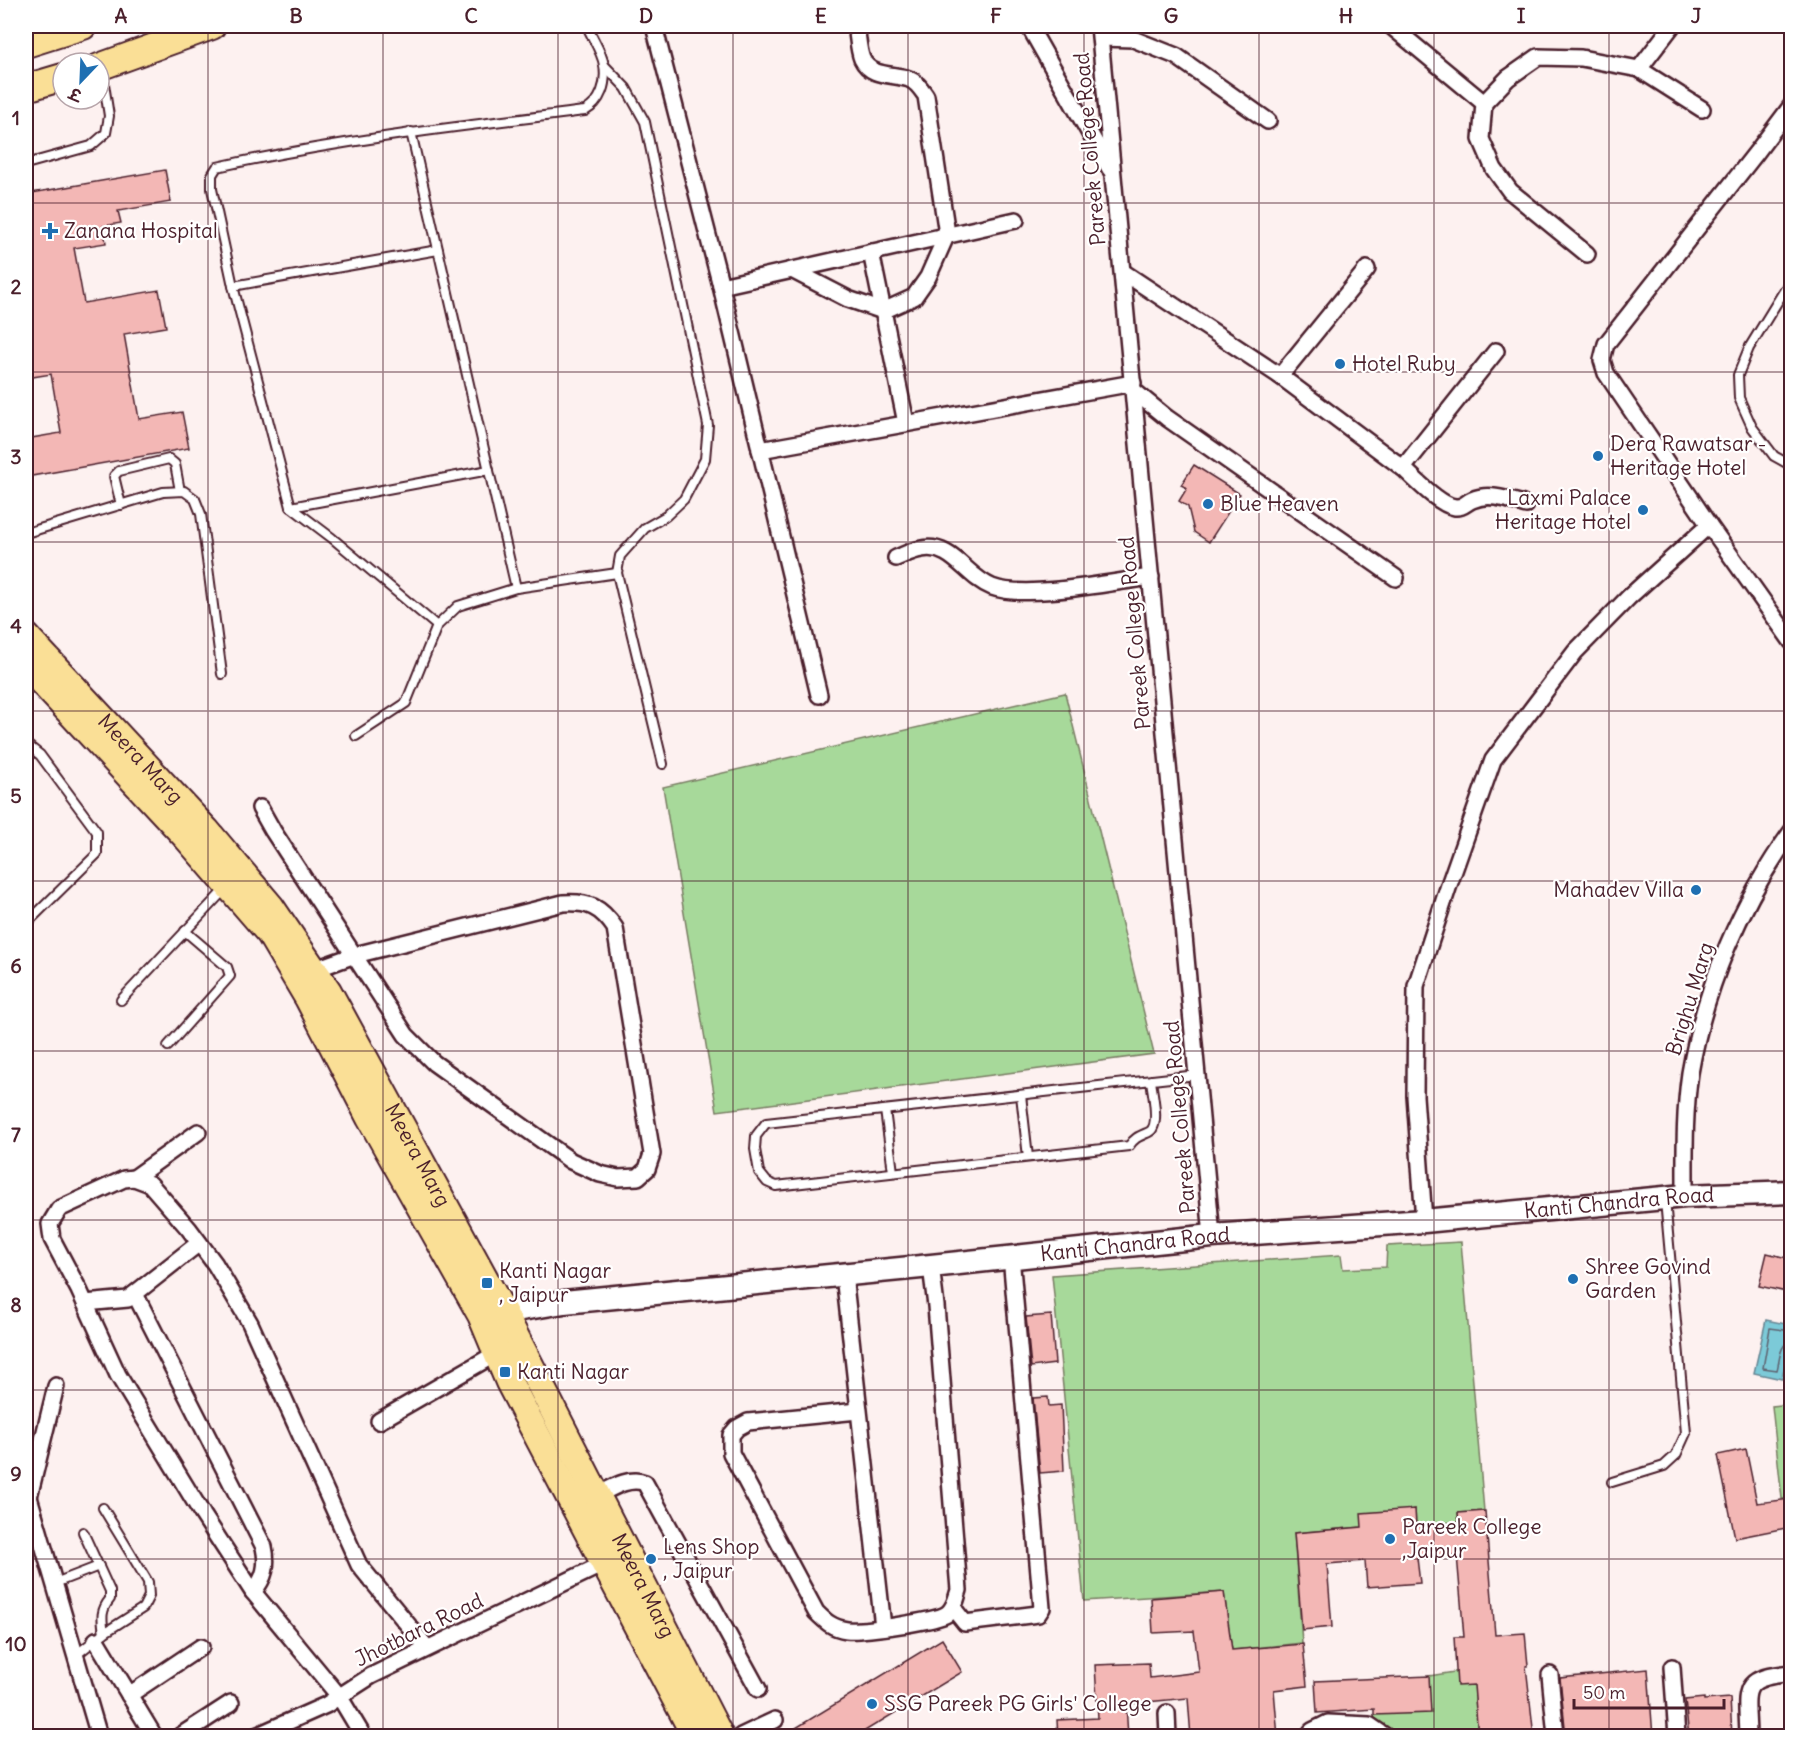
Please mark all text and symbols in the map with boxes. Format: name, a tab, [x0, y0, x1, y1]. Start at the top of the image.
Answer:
text: A	[115, 3, 128, 28]
text: B	[289, 3, 303, 28]
text: C	[464, 3, 478, 28]
text: D	[639, 3, 653, 28]
text: E	[815, 3, 827, 28]
text: F	[990, 3, 1002, 28]
text: G	[1164, 3, 1178, 28]
text: H	[1339, 3, 1353, 28]
text: I	[1517, 3, 1526, 28]
text: J	[1691, 3, 1702, 28]
north arrow	[51, 51, 111, 111]
street label: Pareek College Road	[1068, 51, 1111, 247]
text: उ	[65, 83, 86, 107]
text: 1	[12, 105, 20, 130]
place label: Zanana Hospital	[64, 217, 218, 244]
marker: Zanana Hospital	[41, 222, 59, 240]
text: 2	[11, 274, 22, 299]
place label: Hotel Ruby	[1352, 350, 1456, 377]
marker: Hotel Ruby	[1333, 357, 1347, 371]
place label: Dera Rawatsar - Heritage Hotel	[1610, 430, 1766, 481]
text: 3	[10, 444, 22, 469]
marker: Dera Rawatsar - Heritage Hotel	[1591, 449, 1605, 463]
place label: Laxmi Palace Heritage Hotel	[1495, 484, 1631, 535]
place label: Blue Heaven	[1220, 490, 1339, 517]
marker: Blue Heaven	[1201, 497, 1215, 511]
marker: Laxmi Palace Heritage Hotel	[1636, 503, 1650, 517]
street label: Pareek College Road	[1113, 535, 1156, 731]
text: 4	[10, 613, 22, 638]
street label: Meera Marg	[92, 708, 189, 810]
text: 5	[10, 783, 22, 808]
place label: Mahadev Villa	[1553, 876, 1684, 903]
marker: Mahadev Villa	[1689, 883, 1703, 897]
street label: Brighu Marg	[1660, 939, 1720, 1059]
text: 6	[10, 953, 22, 978]
street label: Pareek College Road	[1158, 1019, 1201, 1215]
street label: Meera Marg	[379, 1099, 457, 1211]
text: 7	[11, 1122, 21, 1147]
street label: Kanti Chandra Road	[1523, 1181, 1715, 1224]
street label: Kanti Chandra Road	[1039, 1221, 1231, 1267]
place label: Shree Govind Garden	[1585, 1253, 1711, 1304]
place label: Kanti Nagar , Jaipur	[499, 1257, 612, 1308]
marker: Shree Govind Garden	[1566, 1272, 1580, 1286]
marker: Kanti Nagar , Jaipur	[480, 1276, 494, 1290]
text: 8	[10, 1292, 22, 1317]
place label: Kanti Nagar	[517, 1358, 630, 1385]
marker: Kanti Nagar	[498, 1365, 512, 1379]
text: 9	[10, 1461, 22, 1486]
place label: Pareek College ,Jaipur	[1402, 1513, 1542, 1564]
street label: Meera Marg	[606, 1529, 681, 1642]
marker: Pareek College ,Jaipur	[1383, 1532, 1397, 1546]
place label: Lens Shop , Jaipur	[663, 1533, 759, 1584]
marker: Lens Shop , Jaipur	[644, 1552, 658, 1566]
street label: Jhotbara Road	[350, 1587, 488, 1672]
text: 10	[5, 1631, 27, 1656]
scale bar	[1574, 1672, 1724, 1710]
text: 50 m	[1583, 1681, 1625, 1704]
place label: SSG Pareek PG Girls' College	[884, 1690, 1152, 1717]
marker: SSG Pareek PG Girls' College	[865, 1697, 879, 1711]

